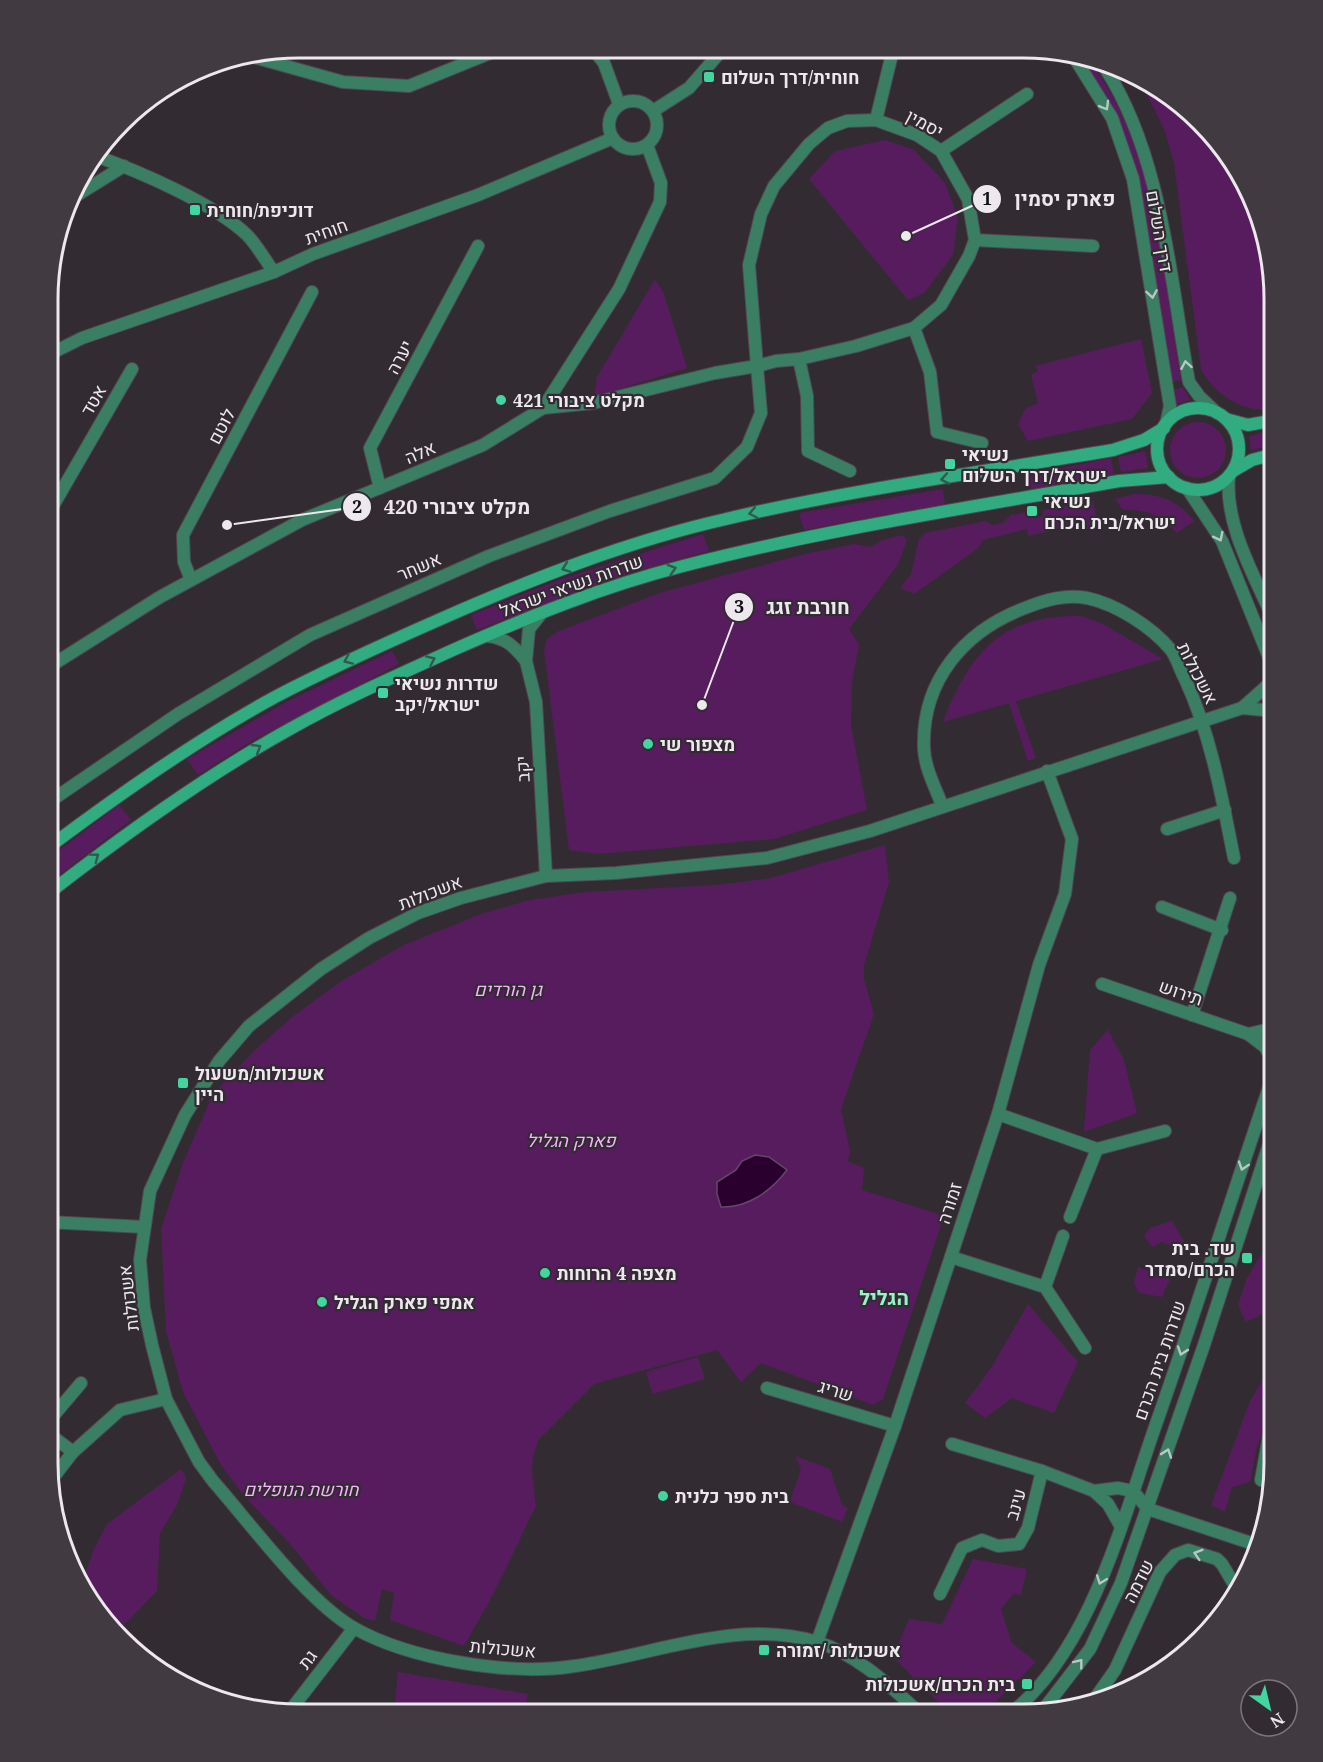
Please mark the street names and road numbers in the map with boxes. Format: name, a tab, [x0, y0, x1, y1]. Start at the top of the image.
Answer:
street label: יסמין	[902, 103, 948, 143]
street label: דרך השלום	[1141, 188, 1179, 274]
street label: חוחית	[301, 212, 351, 250]
street label: יערה	[380, 336, 418, 378]
street label: אטד	[75, 380, 111, 420]
street label: לוטם	[202, 404, 240, 448]
street label: אלה	[401, 435, 439, 469]
street label: אשחר	[393, 546, 445, 586]
street label: שדרות נשיאי ישראל	[496, 548, 646, 622]
street label: אשכולות	[1172, 638, 1224, 708]
street label: יקב	[509, 755, 535, 783]
street label: אשכולות	[395, 869, 465, 915]
street label: תירוש	[1156, 973, 1206, 1011]
street label: זמורה	[931, 1179, 967, 1227]
street label: אשכולות	[112, 1263, 144, 1333]
street label: שדרות בית הכרם	[1127, 1297, 1191, 1423]
street label: שריג	[816, 1373, 856, 1407]
street label: עינב	[999, 1485, 1031, 1523]
street label: שדמה	[1117, 1555, 1159, 1607]
street label: אשכולות	[469, 1633, 537, 1663]
street label: גת	[292, 1644, 322, 1674]

